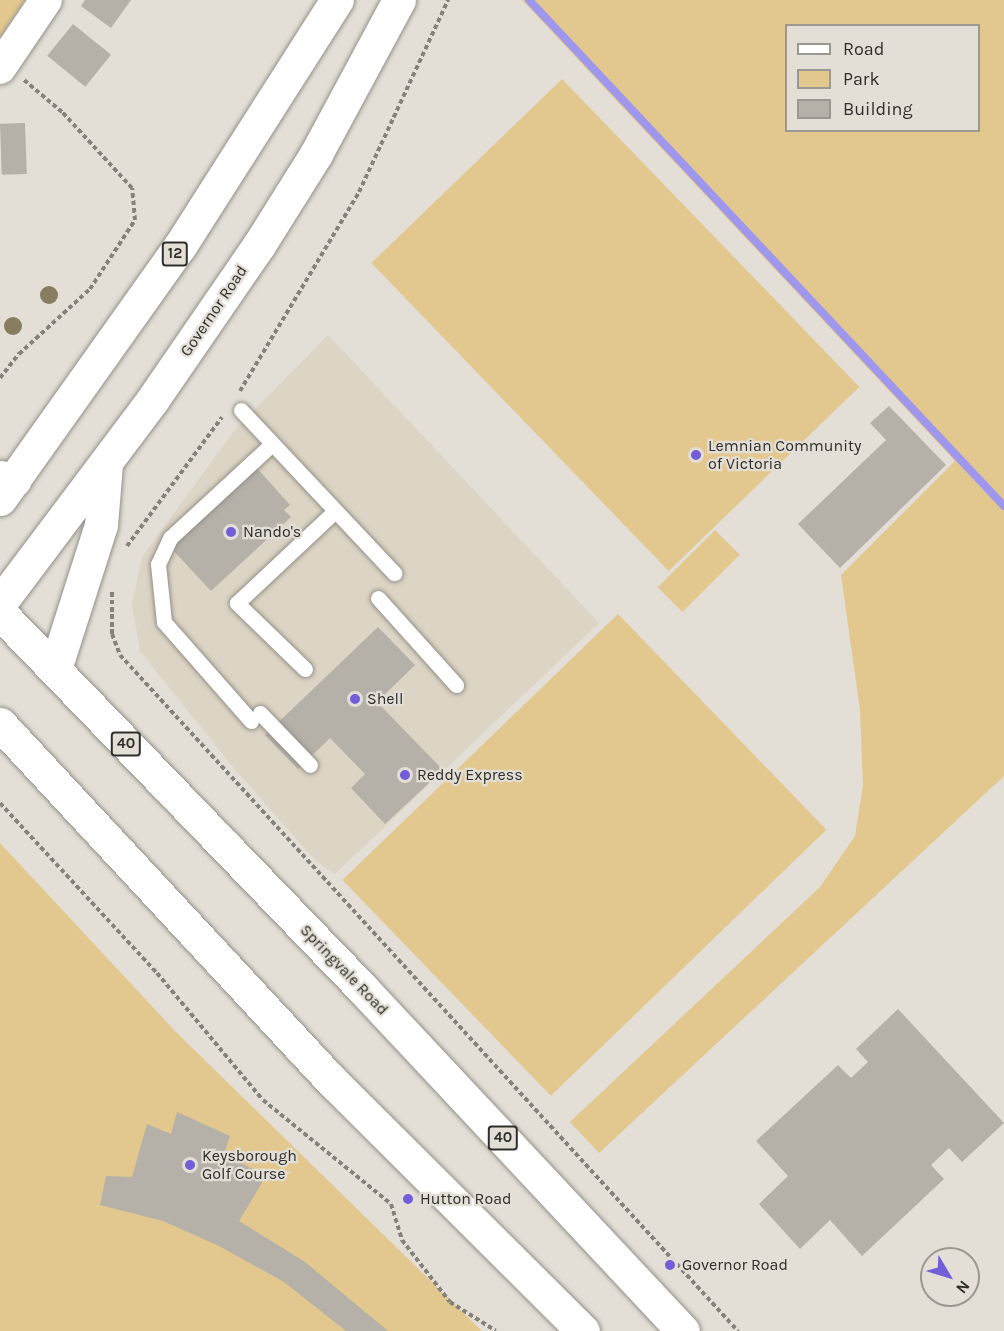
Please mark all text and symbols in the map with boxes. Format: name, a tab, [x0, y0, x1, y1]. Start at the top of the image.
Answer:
legend	[785, 24, 980, 132]
text: Road	[843, 38, 884, 60]
text: Park	[843, 68, 880, 90]
text: Building	[843, 98, 913, 120]
road number: 12	[162, 242, 188, 266]
street label: Governor Road	[176, 262, 252, 360]
place label: Lemnian Community of Victoria	[708, 436, 861, 474]
marker: Lemnian Community of Victoria	[689, 448, 703, 462]
place label: Nando's	[243, 522, 301, 542]
marker: Nando's	[224, 525, 238, 539]
place label: Shell	[367, 689, 404, 709]
marker: Shell	[348, 692, 362, 706]
road number: 40	[110, 732, 142, 756]
place label: Reddy Express	[417, 765, 523, 785]
marker: Reddy Express	[398, 768, 412, 782]
street label: Springvale Road	[296, 921, 392, 1019]
road number: 40	[486, 1126, 520, 1150]
place label: Keysborough Golf Course	[202, 1146, 297, 1184]
marker: Keysborough Golf Course	[183, 1158, 197, 1172]
place label: Hutton Road	[420, 1189, 511, 1209]
marker: Hutton Road	[401, 1192, 415, 1206]
north arrow	[920, 1247, 980, 1307]
place label: Governor Road	[682, 1255, 788, 1275]
marker: Governor Road	[663, 1258, 677, 1272]
text: N	[952, 1277, 974, 1298]

